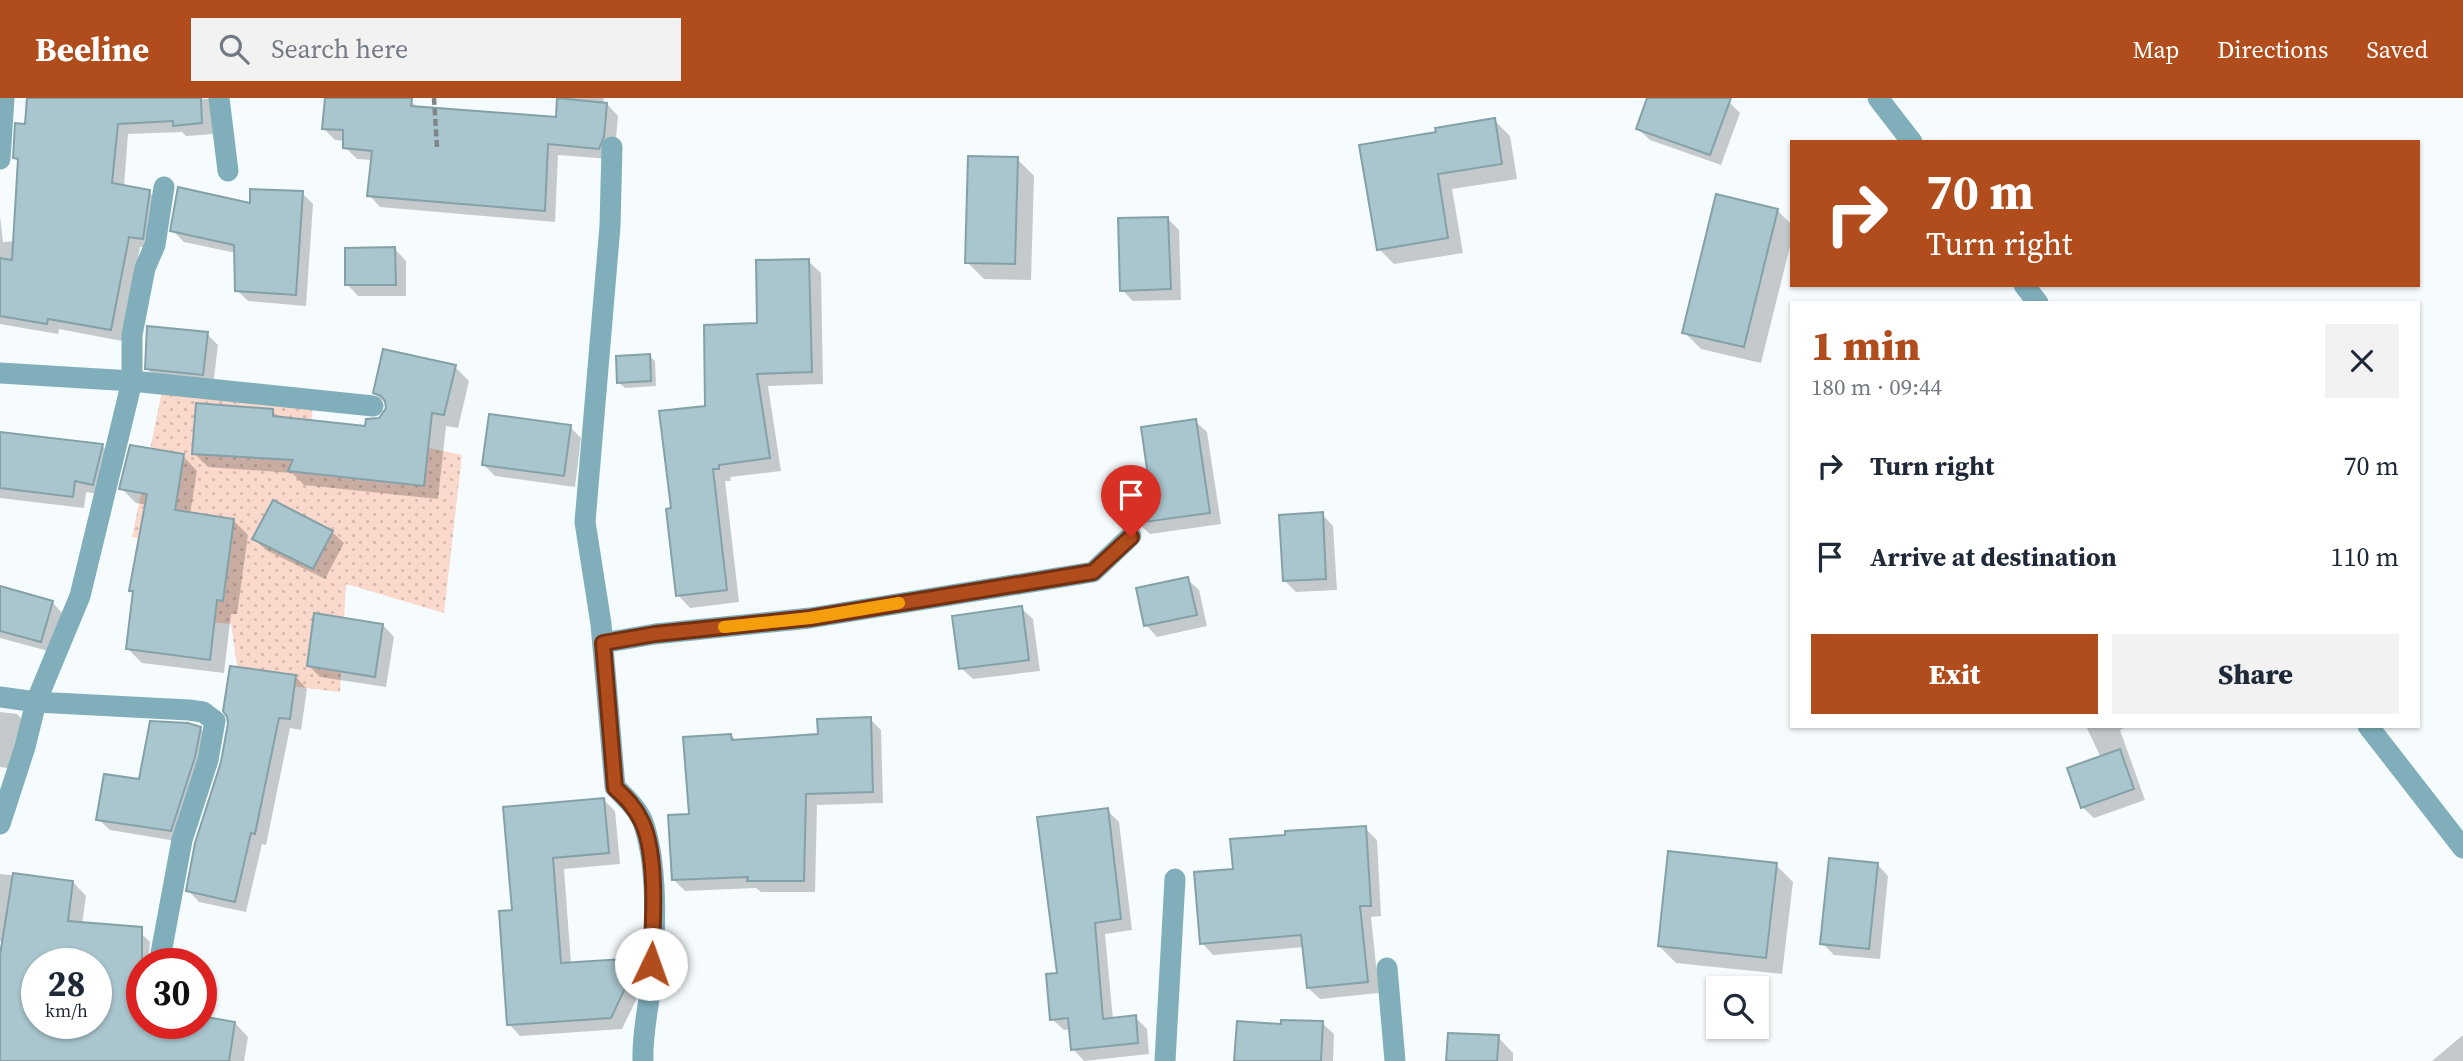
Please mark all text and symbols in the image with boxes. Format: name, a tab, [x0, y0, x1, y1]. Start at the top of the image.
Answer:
search box	[191, 18, 681, 81]
text: Beeline	[35, 27, 149, 72]
icon: search	[215, 30, 253, 68]
text: Search here	[271, 31, 408, 67]
text: Map	[2132, 33, 2179, 66]
text: Directions	[2217, 33, 2328, 66]
text: Saved	[2366, 33, 2428, 66]
text: 70 m	[1926, 158, 2034, 225]
icon: right	[1811, 168, 1902, 259]
text: Turn right	[1926, 222, 2072, 266]
text: 1 min	[1811, 316, 1921, 374]
button: close	[2325, 324, 2399, 398]
text: 180 m · 09:44	[1811, 371, 1942, 403]
icon: right	[1811, 447, 1849, 485]
text: Turn right	[1870, 448, 1994, 484]
text: 70 m	[2344, 448, 2399, 484]
pin	[1101, 465, 1161, 537]
icon: arrive	[1112, 476, 1150, 514]
icon: arrive	[1811, 538, 1849, 576]
text: Arrive at destination	[1870, 539, 2117, 575]
text: 110 m	[2331, 539, 2399, 575]
button: Exit	[1811, 634, 2098, 714]
button: Share	[2112, 634, 2399, 714]
position arrow	[614, 927, 688, 1001]
speed limit sign: 30	[126, 948, 217, 1039]
text: 28	[48, 960, 85, 1008]
map controls	[1706, 976, 1769, 1039]
button: search	[1706, 976, 1769, 1039]
text: km/h	[45, 998, 88, 1023]

